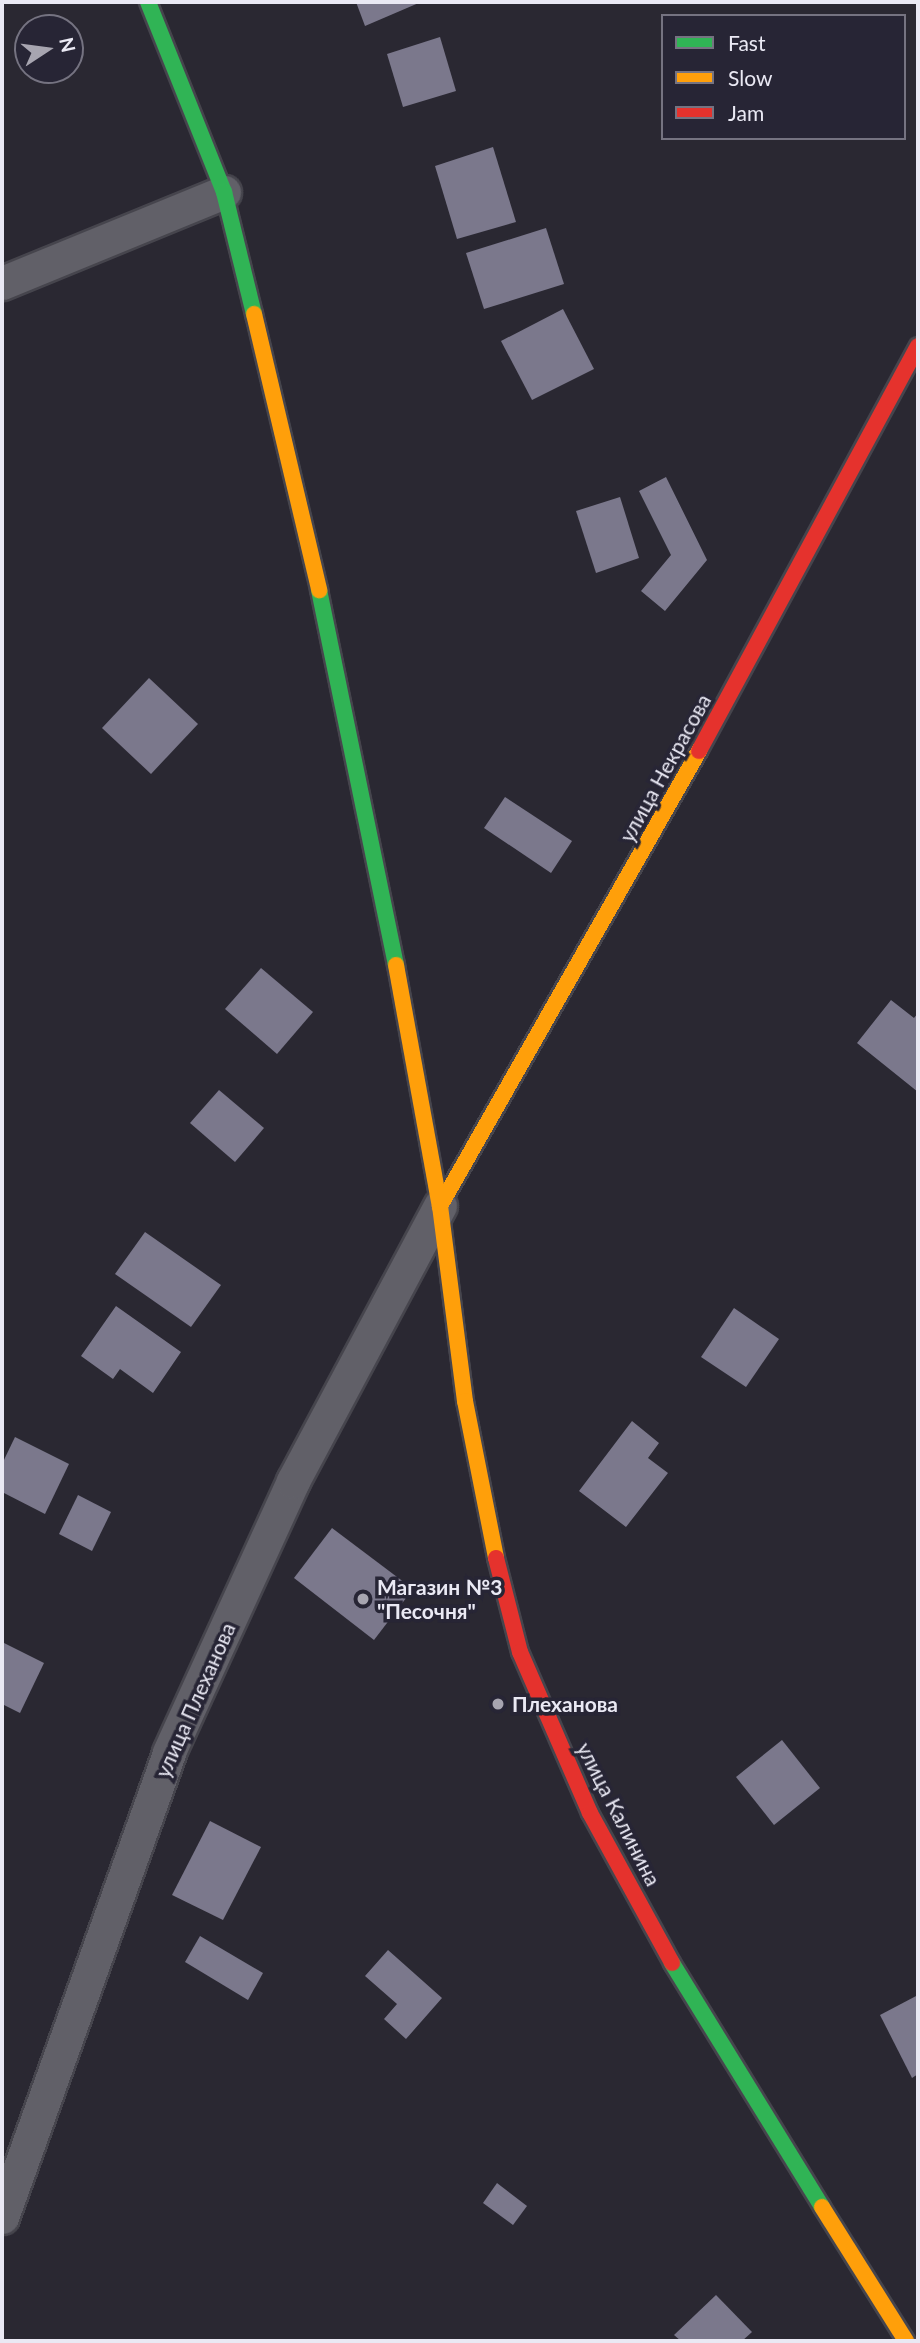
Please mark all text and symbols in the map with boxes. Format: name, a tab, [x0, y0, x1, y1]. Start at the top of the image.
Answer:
north arrow	[14, 14, 84, 84]
legend	[661, 14, 906, 140]
text: Fast	[728, 30, 765, 55]
text: N	[55, 35, 81, 54]
text: Slow	[728, 65, 772, 90]
text: Jam	[728, 100, 764, 125]
street label: улица Некрасова	[614, 690, 716, 846]
place label: Магазин №3 "Песочня"	[377, 1574, 502, 1624]
marker: Магазин №3 "Песочня"	[355, 1591, 371, 1607]
street label: улица Плеханова	[150, 1619, 240, 1781]
place label: Плеханова	[512, 1691, 618, 1717]
marker: Плеханова	[490, 1696, 506, 1712]
street label: улица Калинина	[572, 1738, 666, 1890]

